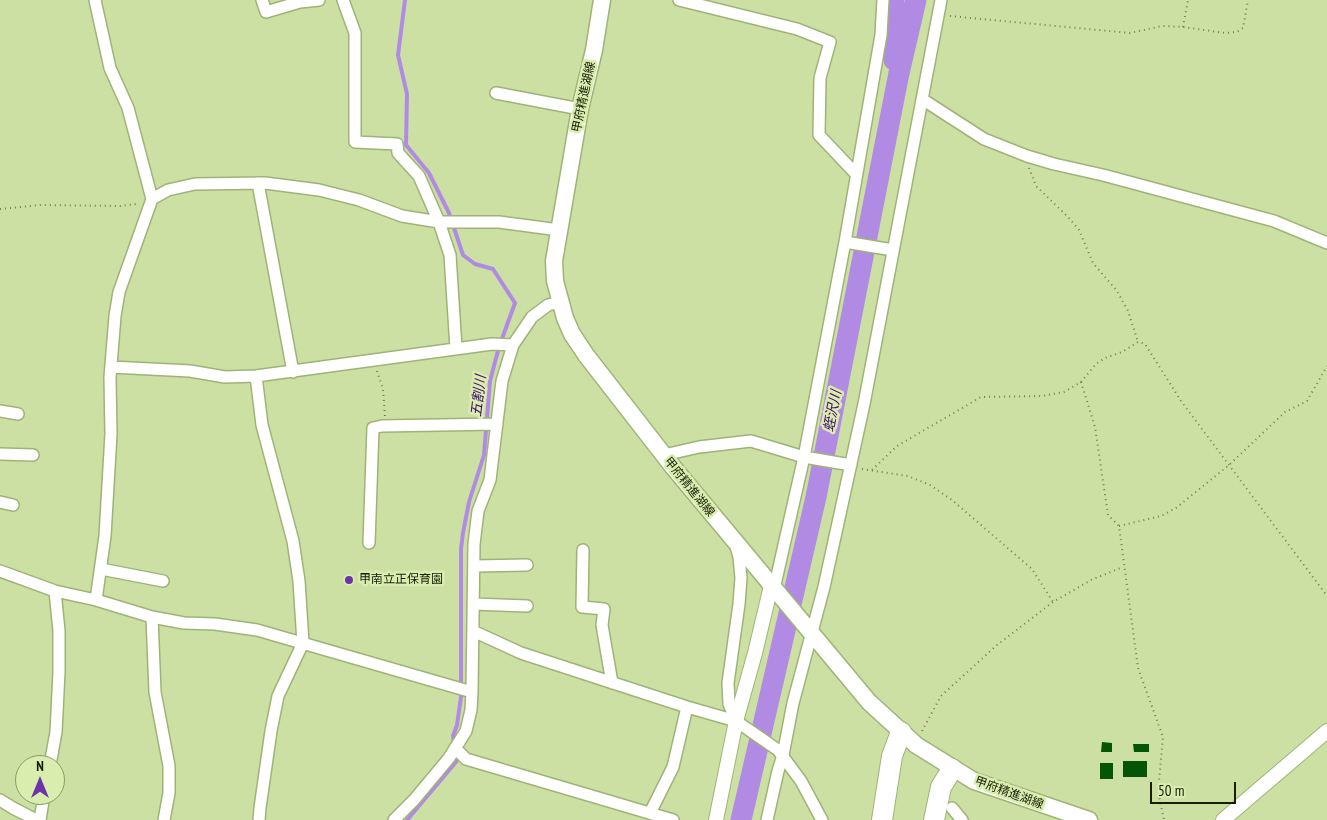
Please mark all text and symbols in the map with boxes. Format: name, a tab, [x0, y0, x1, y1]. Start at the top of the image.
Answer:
street label: 甲府精進湖線	[569, 60, 599, 134]
water label: 五割川	[468, 374, 490, 418]
water label: 蛭沢川	[821, 389, 845, 433]
street label: 甲府精進湖線	[661, 454, 717, 520]
place label: 甲南立正保育園	[359, 573, 443, 587]
marker: 甲南立正保育園	[343, 574, 355, 586]
north arrow	[15, 755, 65, 805]
text: N	[36, 757, 44, 775]
scale bar	[1152, 772, 1238, 804]
street label: 甲府精進湖線	[973, 774, 1045, 812]
text: 50 m	[1158, 781, 1184, 800]

